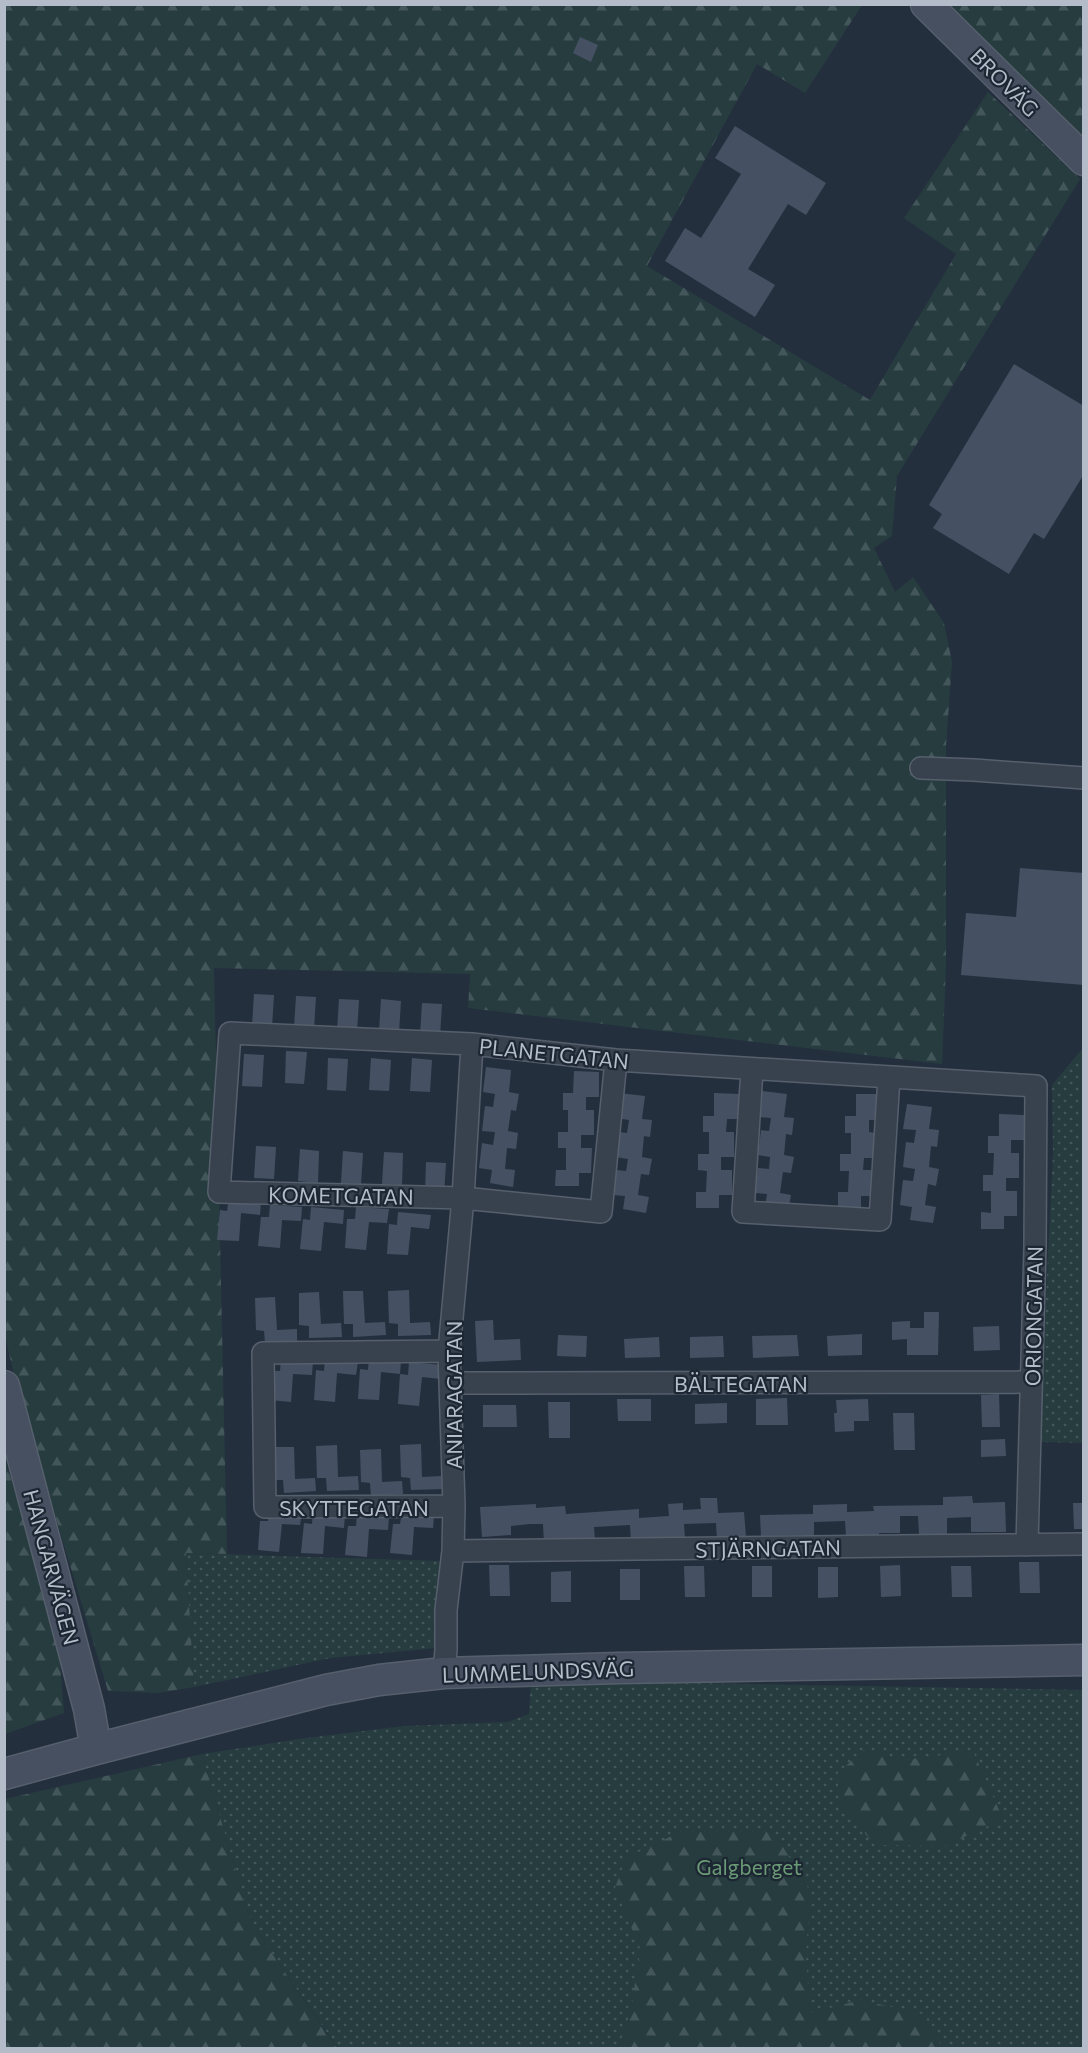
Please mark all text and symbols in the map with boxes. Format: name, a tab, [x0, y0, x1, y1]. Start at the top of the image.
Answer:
street label: BROVÄG	[966, 43, 1044, 121]
street label: PLANETGATAN	[478, 1033, 630, 1073]
street label: KOMETGATAN	[268, 1181, 414, 1209]
street label: ORIONGATAN	[1019, 1246, 1047, 1386]
street label: ANIARAGATAN	[441, 1321, 466, 1469]
street label: BÄLTEGATAN	[674, 1371, 808, 1396]
street label: HANGARVÄGEN	[19, 1486, 85, 1648]
street label: SKYTTEGATAN	[279, 1495, 429, 1520]
street label: STJÄRNGATAN	[695, 1534, 841, 1562]
street label: LUMMELUNDSVÄG	[442, 1655, 634, 1687]
park label: Galgberget	[696, 1854, 802, 1879]

